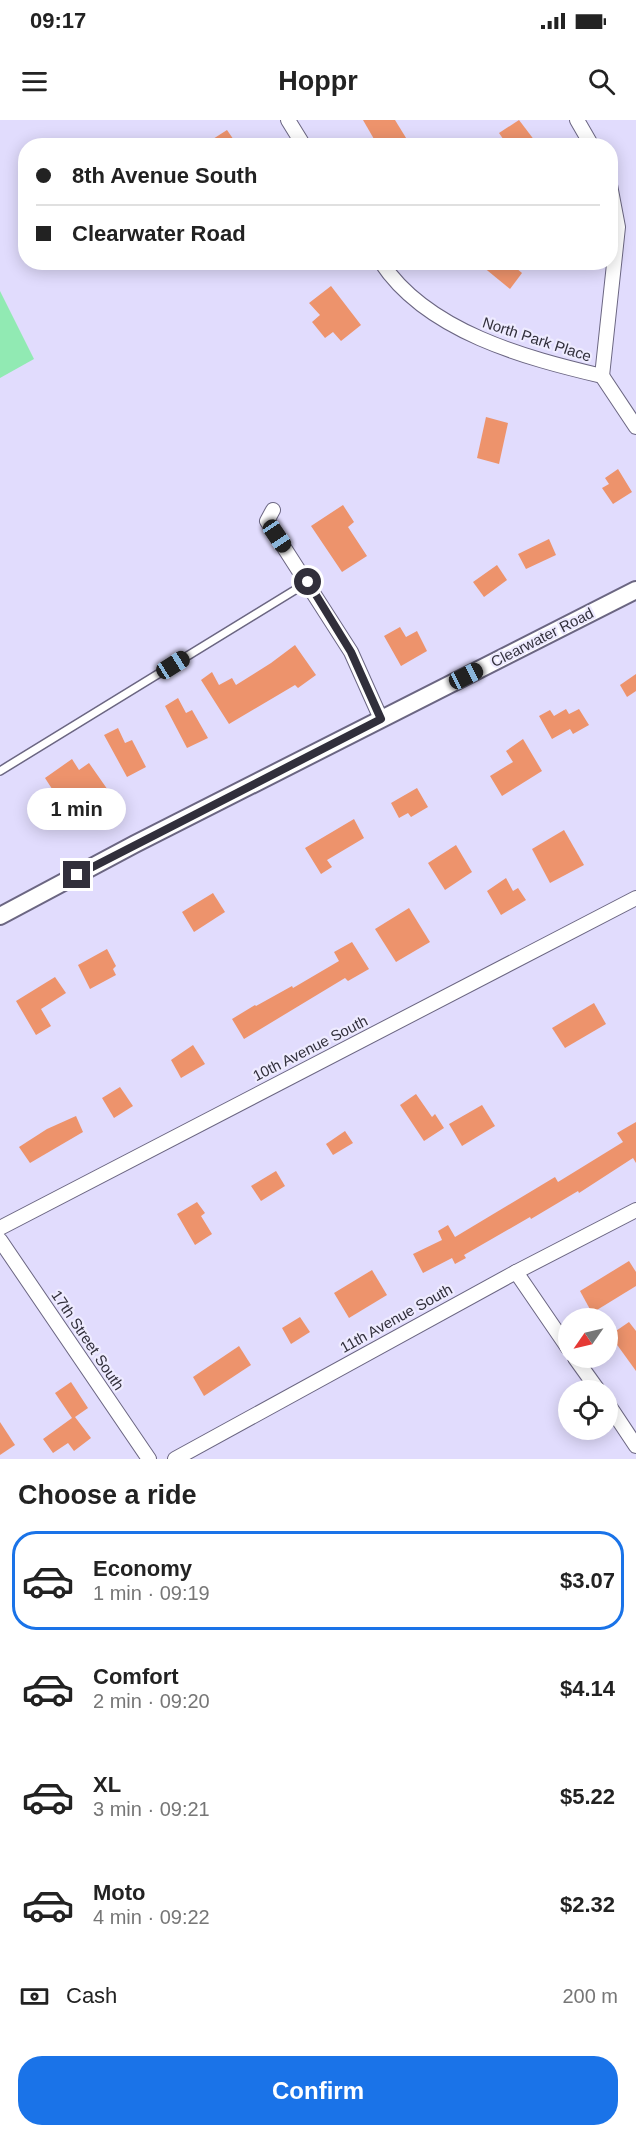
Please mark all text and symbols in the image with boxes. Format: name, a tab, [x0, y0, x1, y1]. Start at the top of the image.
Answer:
text: 09:17	[30, 8, 86, 33]
icon: menu	[18, 65, 51, 98]
icon: search	[585, 65, 618, 98]
text: Hoppr	[278, 66, 358, 96]
text: 8th Avenue South	[72, 163, 257, 188]
text: Clearwater Road	[72, 221, 246, 246]
street label: North Park Place	[480, 313, 594, 365]
car	[259, 516, 295, 556]
route start	[294, 568, 321, 595]
street label: Clearwater Road	[488, 604, 596, 670]
car	[153, 648, 193, 682]
car	[446, 660, 486, 692]
callout: 1 min	[28, 788, 127, 830]
text: 1 min	[50, 798, 103, 820]
route end	[63, 861, 90, 888]
street label: 10th Avenue South	[250, 1012, 370, 1084]
street label: 11th Avenue South	[337, 1280, 455, 1356]
street label: 17th Street South	[48, 1287, 128, 1393]
north arrow	[558, 1308, 618, 1368]
map controls	[558, 1308, 618, 1440]
button: locate	[558, 1380, 618, 1440]
text: Choose a ride	[18, 1480, 197, 1510]
icon: car	[21, 1554, 75, 1608]
text: Economy	[93, 1556, 192, 1581]
text: $3.07	[560, 1568, 615, 1593]
text: 1 min · 09:19	[93, 1582, 210, 1604]
icon: car	[21, 1662, 75, 1716]
text: Comfort	[93, 1664, 179, 1689]
text: $4.14	[560, 1676, 615, 1701]
text: 2 min · 09:20	[93, 1690, 210, 1712]
icon: car	[21, 1770, 75, 1824]
text: XL	[93, 1772, 121, 1797]
text: $5.22	[560, 1784, 615, 1809]
text: 3 min · 09:21	[93, 1798, 210, 1820]
icon: car	[21, 1878, 75, 1932]
text: Moto	[93, 1880, 146, 1905]
text: $2.32	[560, 1892, 615, 1917]
text: 4 min · 09:22	[93, 1906, 210, 1928]
icon: cash	[18, 1980, 51, 2013]
text: Cash	[66, 1983, 117, 2008]
text: 200 m	[562, 1985, 618, 2007]
button: Confirm	[18, 2056, 618, 2125]

